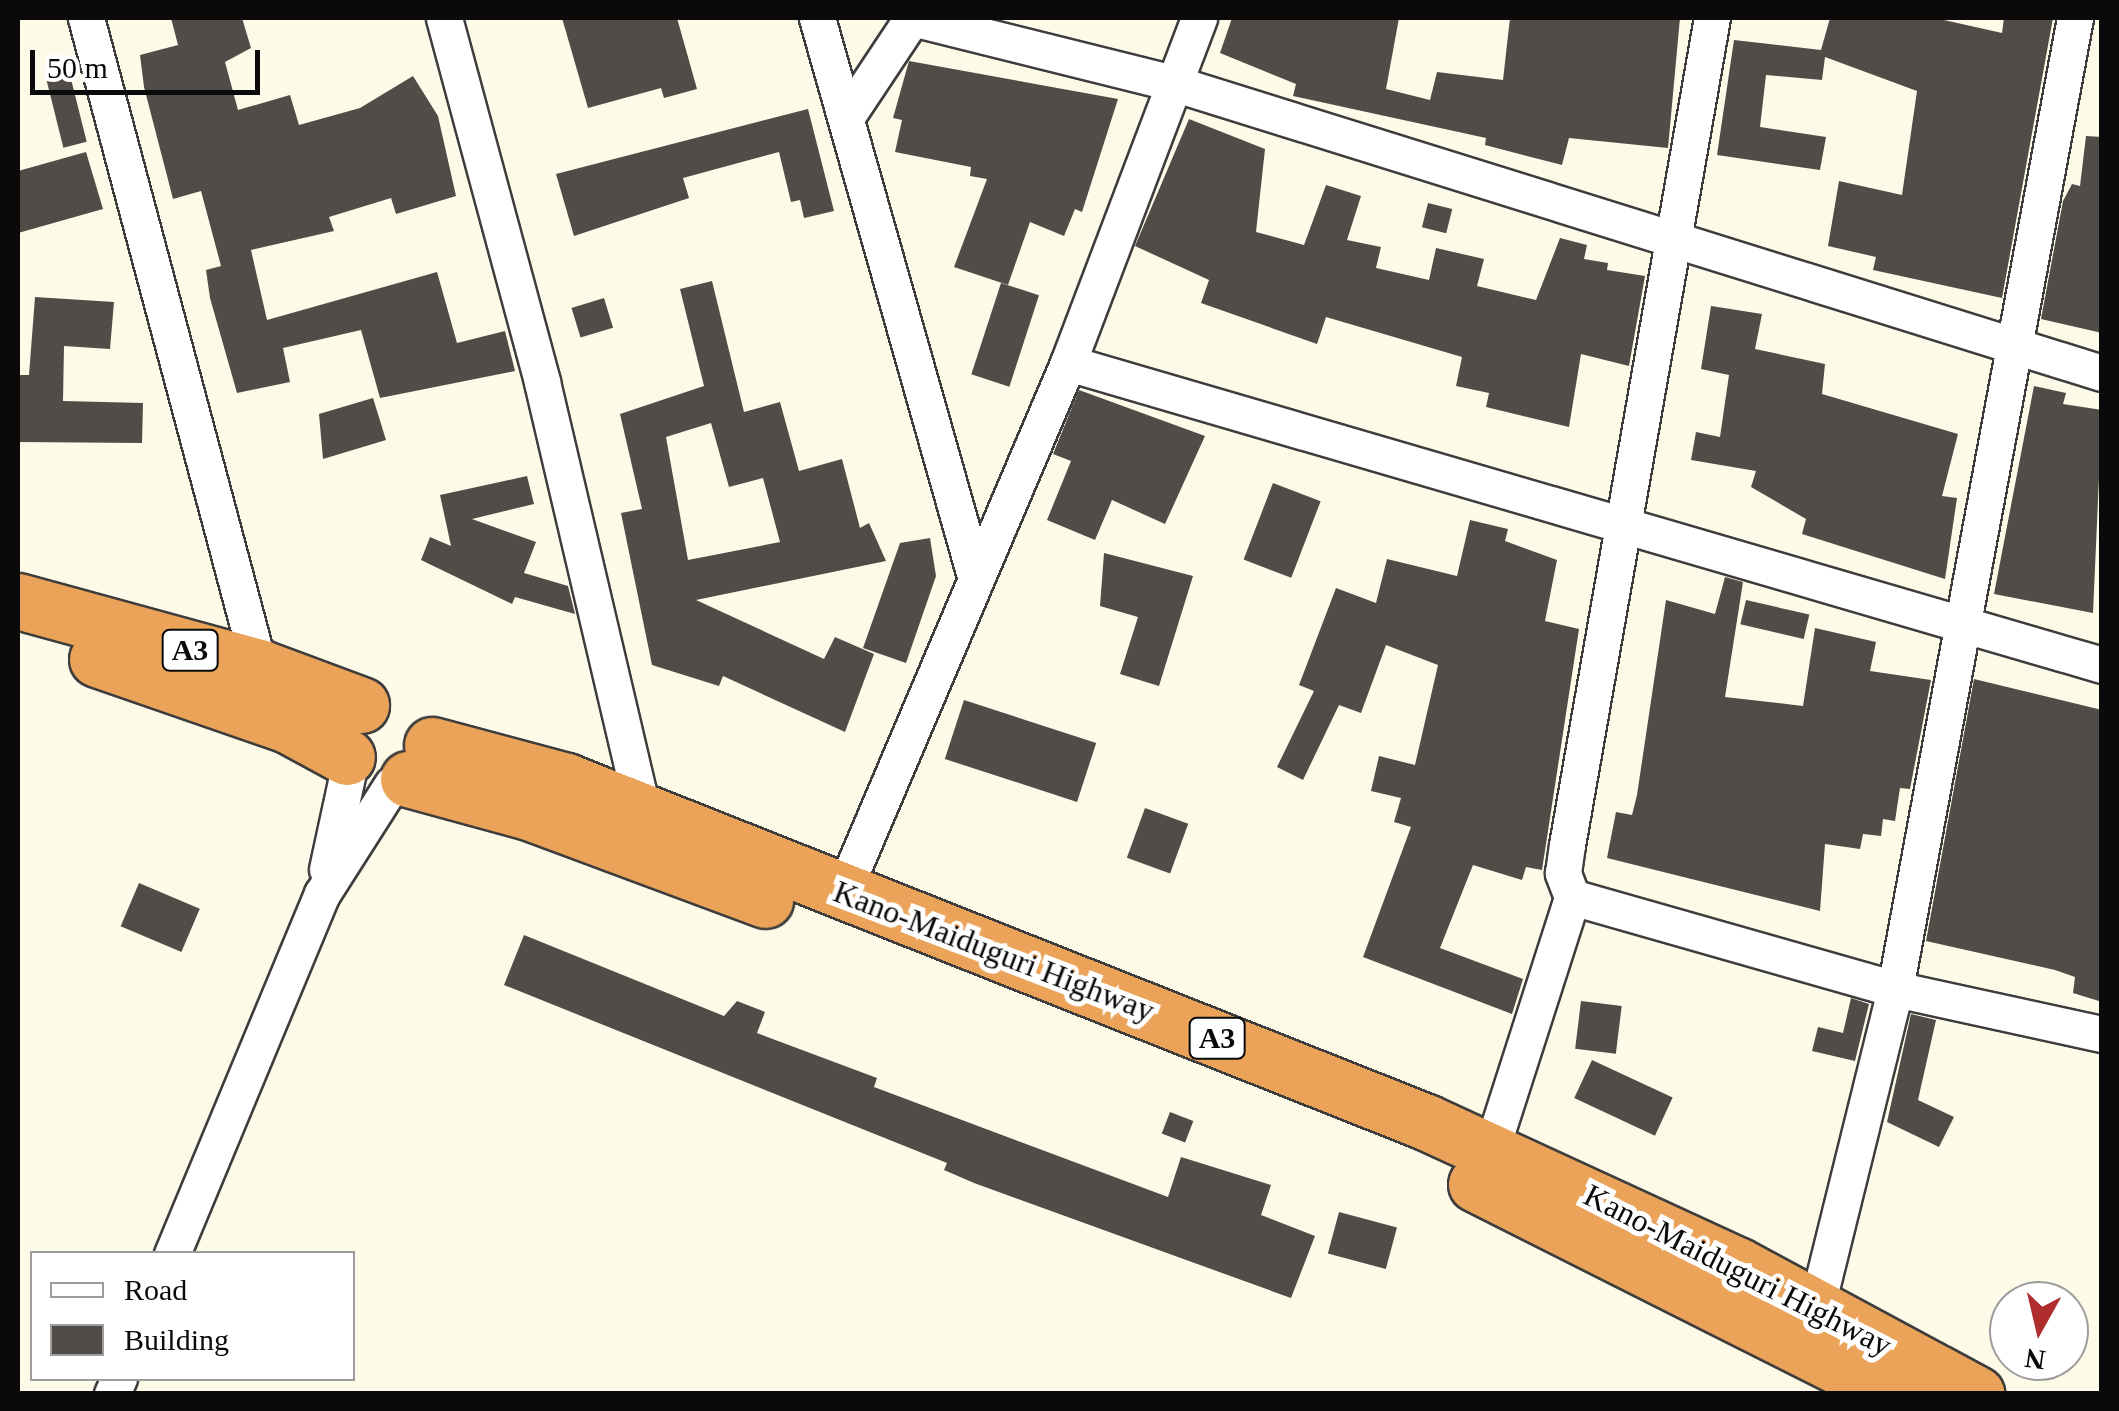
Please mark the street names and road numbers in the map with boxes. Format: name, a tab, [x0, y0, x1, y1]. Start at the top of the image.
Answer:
road number: A3	[160, 625, 220, 675]
street label: Kano-Maiduguri Highway	[828, 872, 1160, 1030]
road number: A3	[1187, 1013, 1247, 1063]
street label: Kano-Maiduguri Highway	[1578, 1176, 1898, 1364]

